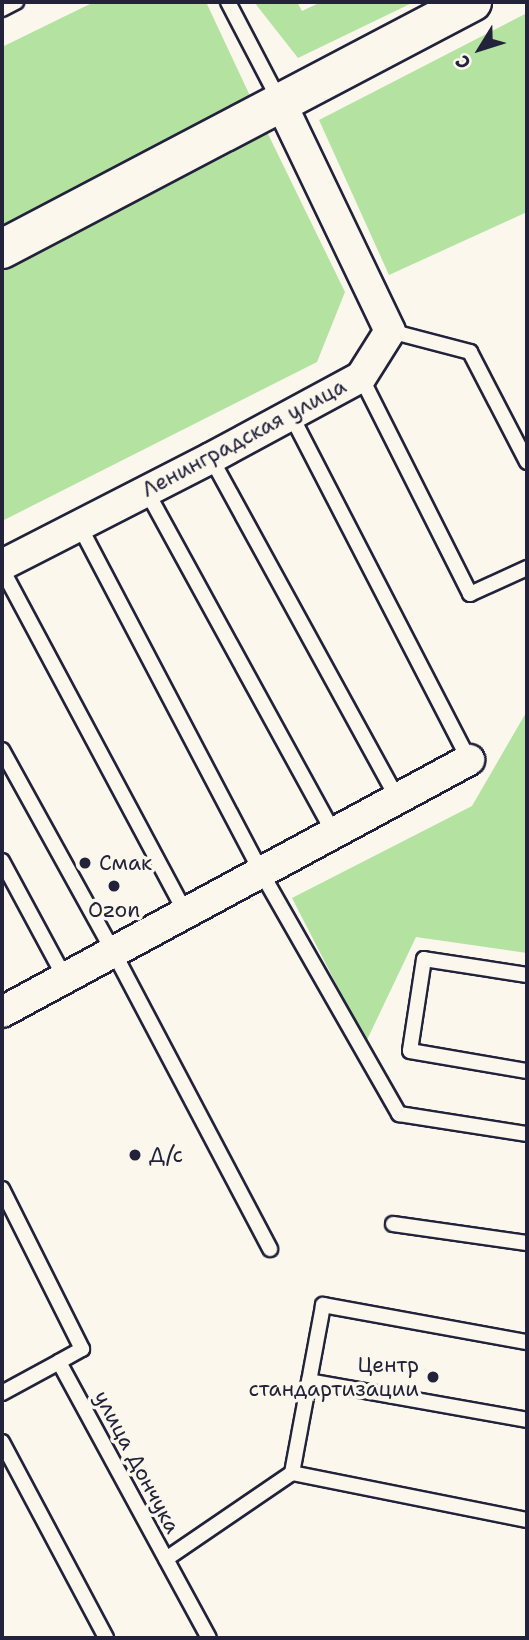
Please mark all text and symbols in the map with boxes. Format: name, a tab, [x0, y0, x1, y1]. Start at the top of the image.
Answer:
north arrow	[445, 14, 515, 84]
text: С	[450, 50, 477, 75]
street label: Ленинградская улица	[138, 373, 350, 503]
place label: Смак	[99, 850, 152, 876]
marker: Смак	[77, 855, 93, 871]
marker: Ozon	[106, 878, 122, 894]
place label: Ozon	[88, 897, 140, 923]
place label: Д/с	[149, 1142, 183, 1168]
marker: Д/с	[127, 1147, 143, 1163]
place label: Центр стандартизации	[249, 1352, 419, 1402]
marker: Центр стандартизации	[425, 1369, 441, 1385]
street label: улица Дончука	[89, 1386, 185, 1538]

